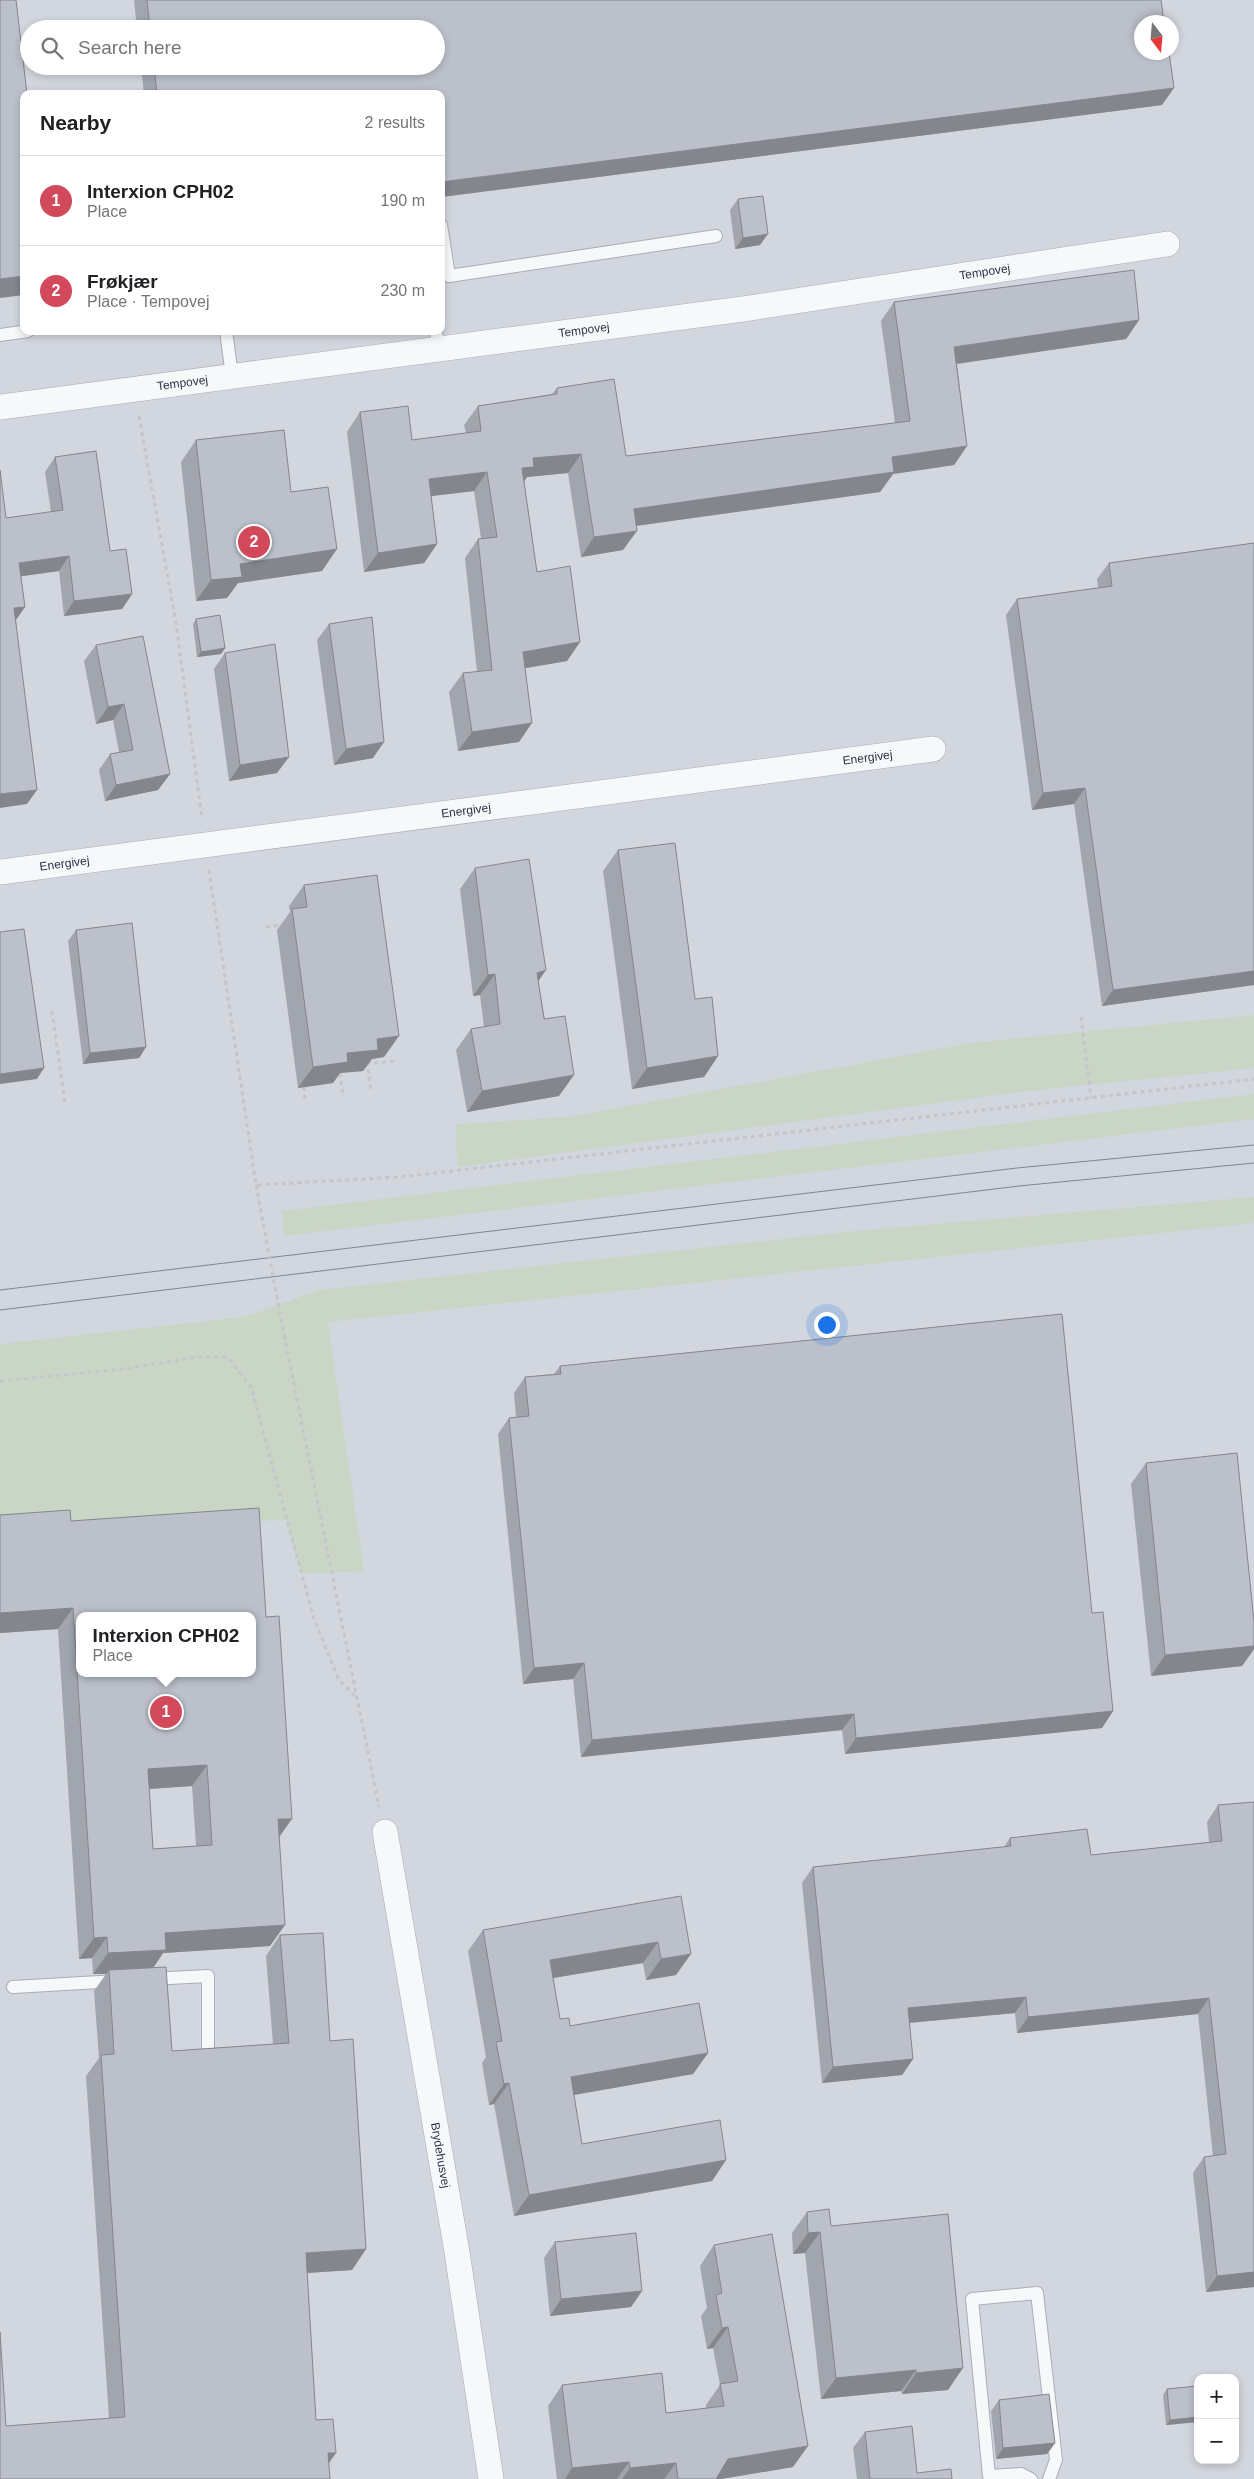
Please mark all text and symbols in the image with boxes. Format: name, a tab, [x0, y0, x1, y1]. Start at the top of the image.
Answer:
north arrow	[1134, 15, 1179, 60]
search box	[20, 20, 445, 75]
icon: search	[38, 34, 66, 62]
text: Search here	[78, 37, 182, 58]
text: Nearby	[40, 111, 111, 134]
text: 2 results	[365, 114, 425, 131]
text: Interxion CPH02	[87, 181, 234, 202]
text: 1	[52, 192, 60, 209]
text: 190 m	[381, 192, 425, 209]
text: Place	[87, 203, 127, 220]
street label: Tempovej	[958, 261, 1011, 283]
text: Frøkjær	[87, 271, 158, 292]
text: 2	[52, 282, 60, 299]
text: 230 m	[381, 282, 425, 299]
text: Place · Tempovej	[87, 293, 209, 310]
street label: Tempovej	[558, 320, 610, 340]
street label: Tempovej	[156, 373, 209, 393]
pin: 2	[238, 523, 270, 561]
street label: Energivej	[842, 747, 893, 768]
street label: Energivej	[440, 800, 492, 821]
street label: Energivej	[39, 853, 90, 874]
your location	[814, 1312, 840, 1338]
popup	[76, 1612, 256, 1677]
text: Interxion CPH02	[93, 1625, 239, 1646]
text: Place	[93, 1647, 133, 1664]
pin: 1	[150, 1693, 182, 1731]
street label: Brydehusvej	[428, 2122, 453, 2189]
map controls	[1194, 2374, 1239, 2464]
button: +	[1194, 2374, 1239, 2419]
button: −	[1194, 2419, 1239, 2464]

